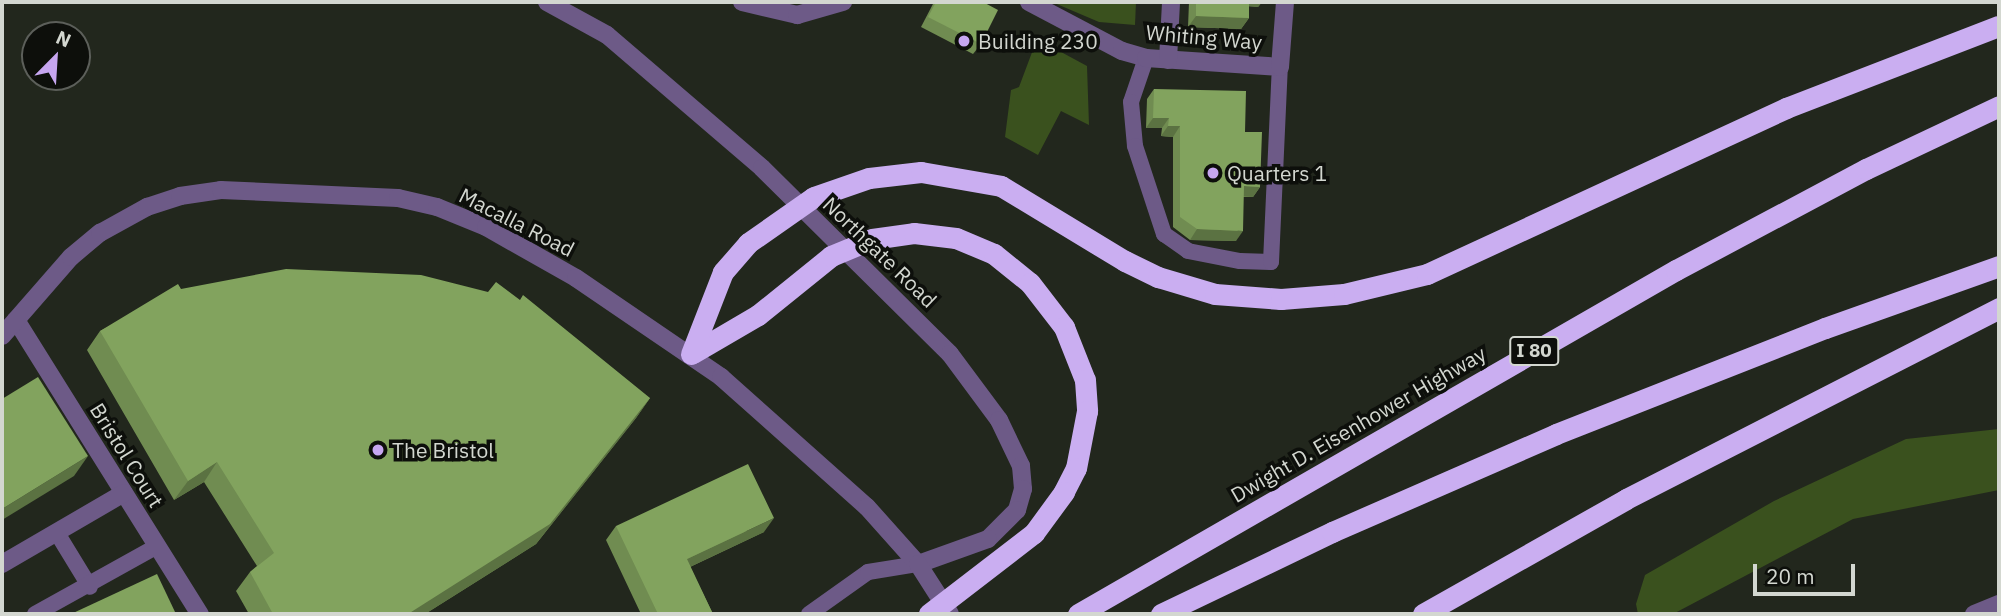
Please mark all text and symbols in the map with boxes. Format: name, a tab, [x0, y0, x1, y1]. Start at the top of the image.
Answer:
street label: Whiting Way	[1145, 19, 1263, 55]
north arrow	[21, 21, 91, 91]
text: N	[53, 25, 75, 52]
place label: Building 230	[978, 28, 1098, 54]
marker: Building 230	[956, 33, 972, 49]
place label: Quarters 1	[1227, 160, 1327, 186]
marker: Quarters 1	[1205, 165, 1221, 181]
street label: Macalla Road	[455, 182, 579, 262]
street label: Northgate Road	[818, 192, 942, 312]
road number: I 80	[1508, 336, 1560, 366]
street label: Dwight D. Eisenhower Highway	[1226, 340, 1490, 508]
street label: Bristol Court	[85, 398, 169, 512]
place label: The Bristol	[392, 437, 494, 463]
marker: The Bristol	[370, 442, 386, 458]
scale bar	[1756, 550, 1857, 594]
text: 20 m	[1766, 562, 1815, 590]

